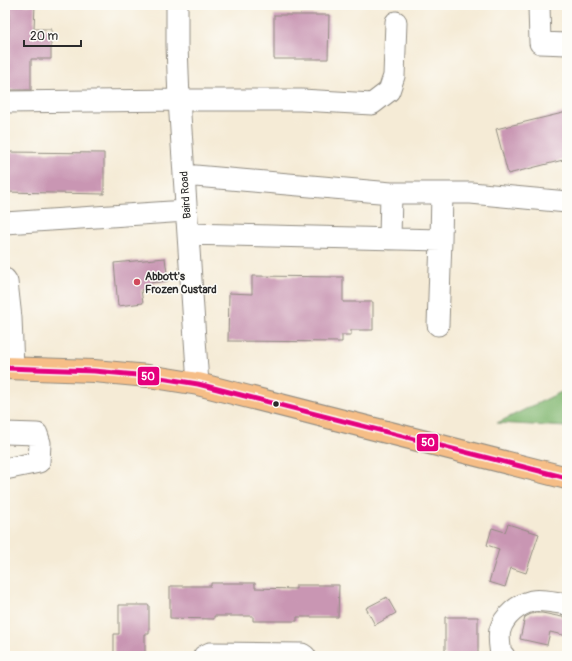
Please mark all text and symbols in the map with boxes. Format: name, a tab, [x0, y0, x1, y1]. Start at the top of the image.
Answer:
scale bar	[24, 22, 81, 48]
text: 20 m	[30, 29, 59, 44]
street label: Baird Road	[177, 171, 194, 219]
place label: Abbott's Frozen Custard	[145, 270, 217, 296]
marker: Abbott's Frozen Custard	[132, 277, 142, 287]
line badge: 50	[137, 366, 160, 386]
text: 50	[141, 370, 155, 383]
unlabelled marker	[271, 399, 281, 409]
line badge: 50	[416, 433, 439, 452]
text: 50	[421, 436, 435, 449]

